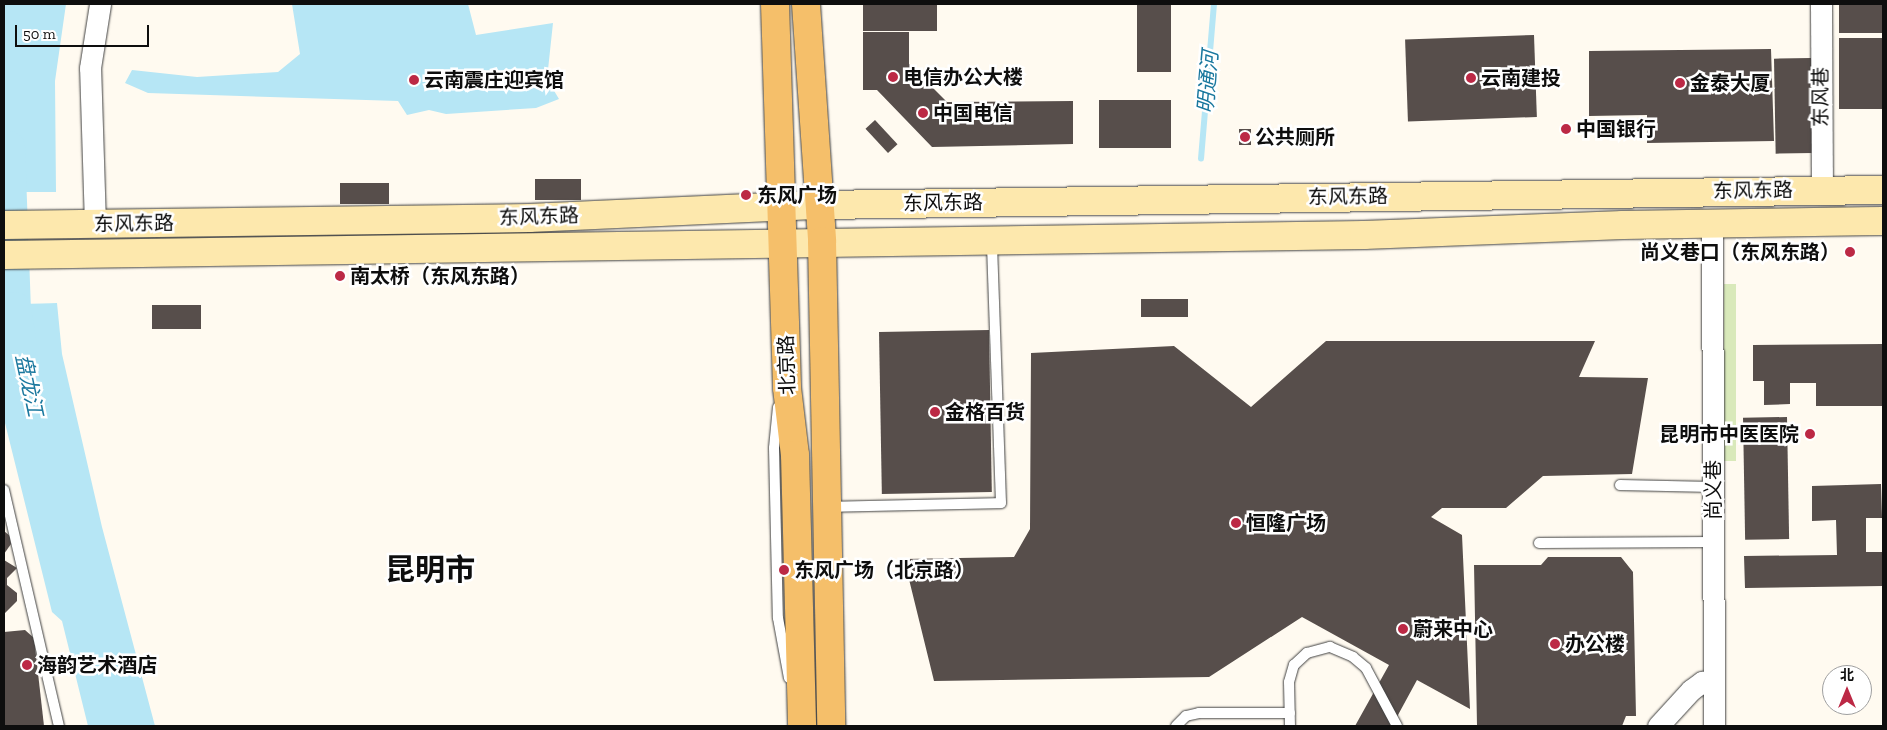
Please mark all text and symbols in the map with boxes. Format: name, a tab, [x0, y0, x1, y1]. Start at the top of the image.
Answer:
scale bar	[18, 15, 151, 47]
text: 50 m	[23, 25, 56, 43]
water label: 明通河	[1193, 50, 1223, 114]
place label: 电信办公大楼	[903, 65, 1023, 89]
place label: 云南建投	[1481, 66, 1561, 90]
street label: 东风巷	[1809, 67, 1833, 127]
place label: 云南震庄迎宾馆	[424, 68, 564, 92]
marker: 电信办公大楼	[887, 71, 899, 83]
place label: 金泰大厦	[1690, 71, 1770, 95]
marker: 云南建投	[1465, 72, 1477, 84]
marker: 云南震庄迎宾馆	[408, 74, 420, 86]
marker: 金泰大厦	[1674, 77, 1686, 89]
place label: 中国电信	[933, 101, 1013, 125]
marker: 中国电信	[917, 107, 929, 119]
place label: 中国银行	[1576, 117, 1656, 141]
marker: 中国银行	[1560, 123, 1572, 135]
place label: 公共厕所	[1255, 125, 1335, 149]
marker: 公共厕所	[1239, 131, 1251, 143]
street label: 东风东路	[1713, 178, 1793, 204]
place label: 东风广场	[757, 183, 837, 207]
street label: 东风东路	[1308, 184, 1388, 210]
marker: 东风广场	[739, 188, 753, 202]
street label: 东风东路	[903, 190, 983, 216]
street label: 东风东路	[499, 204, 579, 230]
street label: 东风东路	[94, 211, 174, 237]
place label: 尚义巷口（东风东路）	[1640, 240, 1840, 264]
marker: 尚义巷口（东风东路）	[1844, 246, 1856, 258]
place label: 南太桥（东风东路）	[350, 264, 530, 288]
marker: 南太桥（东风东路）	[334, 270, 346, 282]
street label: 北京路	[774, 335, 800, 395]
water label: 盘龙江	[10, 352, 48, 418]
place label: 金格百货	[945, 400, 1025, 424]
marker: 金格百货	[929, 406, 941, 418]
place label: 昆明市中医医院	[1659, 422, 1799, 446]
marker: 昆明市中医医院	[1803, 427, 1817, 441]
street label: 尚义巷	[1701, 460, 1725, 520]
place label: 恒隆广场	[1246, 511, 1326, 535]
marker: 恒隆广场	[1230, 517, 1242, 529]
district label: 昆明市	[385, 552, 475, 588]
place label: 东风广场（北京路）	[794, 558, 974, 582]
marker: 东风广场（北京路）	[778, 564, 790, 576]
place label: 蔚来中心	[1413, 617, 1493, 641]
marker: 蔚来中心	[1397, 623, 1409, 635]
place label: 办公楼	[1565, 632, 1625, 656]
marker: 办公楼	[1549, 638, 1561, 650]
place label: 海韵艺术酒店	[37, 653, 157, 677]
marker: 海韵艺术酒店	[21, 659, 33, 671]
north arrow	[1822, 665, 1872, 715]
text: 北	[1840, 667, 1854, 684]

